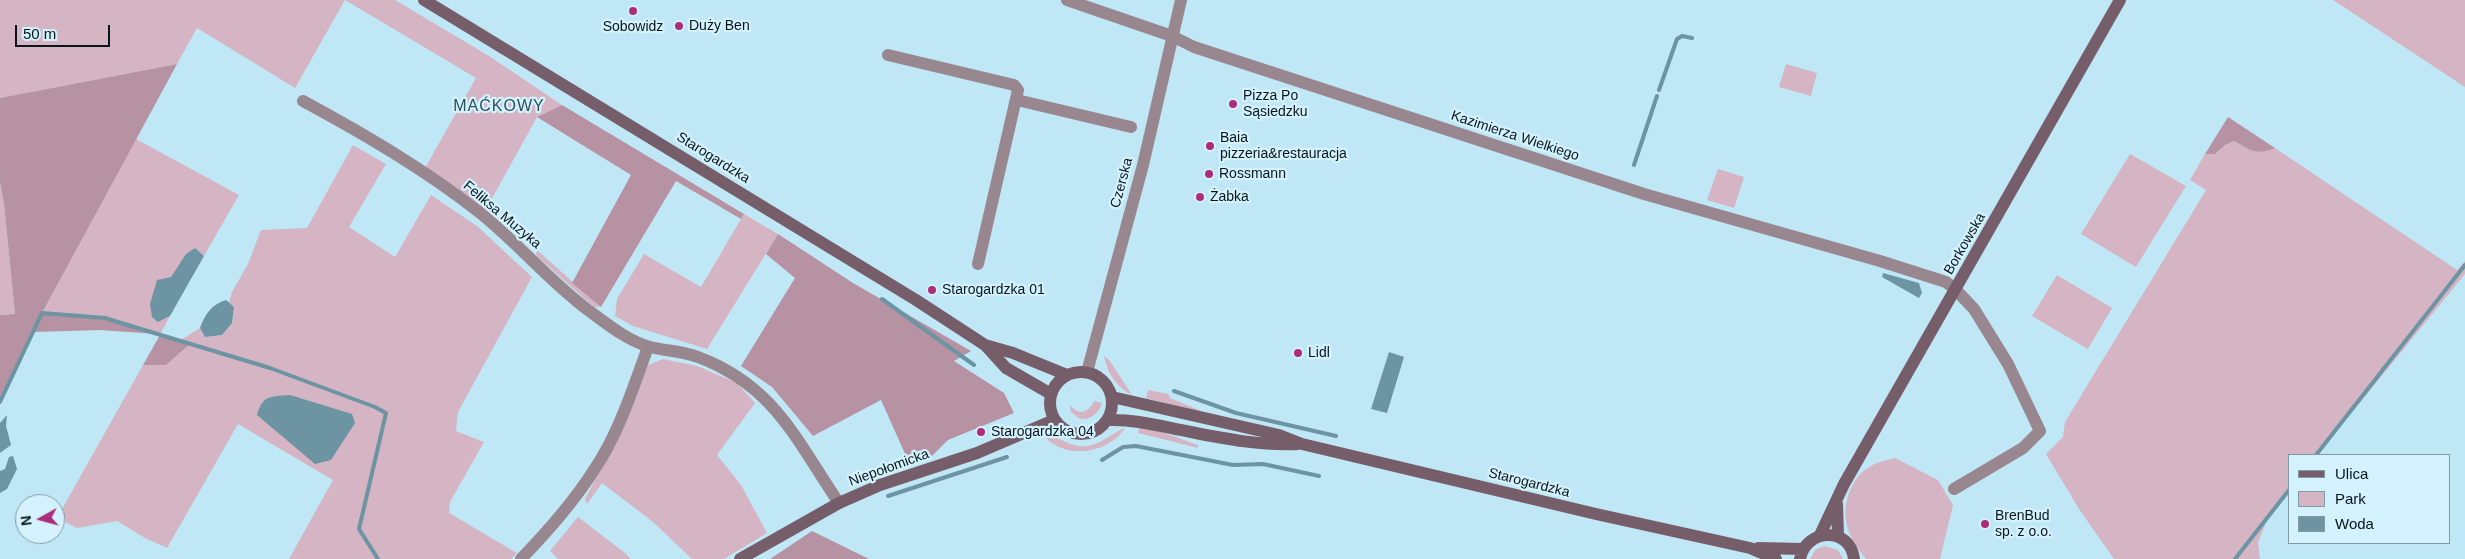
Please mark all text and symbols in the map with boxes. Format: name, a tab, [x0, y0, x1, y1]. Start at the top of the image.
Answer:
marker: Sobowidz	[627, 5, 639, 17]
scale bar	[18, 15, 112, 47]
place label: Duży Ben	[689, 18, 750, 34]
place label: Sobowidz	[603, 19, 663, 35]
marker: Duży Ben	[673, 20, 685, 32]
text: 50 m	[23, 25, 56, 42]
place label: Pizza Po Sąsiedzku	[1243, 88, 1308, 120]
district label: MAĆKOWY	[452, 97, 546, 117]
marker: Pizza Po Sąsiedzku	[1227, 98, 1239, 110]
street label: Kazimierza Wielkiego	[1449, 107, 1581, 165]
street label: Starogardzka	[673, 129, 753, 187]
place label: Baia pizzeria&restauracja	[1220, 130, 1347, 162]
marker: Baia pizzeria&restauracja	[1204, 140, 1216, 152]
street label: Czerska	[1107, 156, 1137, 210]
place label: Rossmann	[1219, 166, 1286, 182]
marker: Rossmann	[1203, 168, 1215, 180]
street label: Feliksa Muzyka	[460, 178, 544, 252]
place label: Żabka	[1210, 189, 1249, 205]
marker: Żabka	[1194, 191, 1206, 203]
street label: Borkowska	[1941, 210, 1989, 278]
place label: Starogardzka 01	[942, 282, 1045, 298]
marker: Starogardzka 01	[926, 284, 938, 296]
place label: Lidl	[1308, 345, 1330, 361]
marker: Lidl	[1292, 347, 1304, 359]
place label: Starogardzka 04	[991, 424, 1094, 440]
marker: Starogardzka 04	[975, 426, 987, 438]
street label: Niepołomicka	[847, 446, 931, 490]
legend	[2288, 454, 2450, 544]
street label: Starogardzka	[1487, 465, 1571, 501]
text: Ulica	[2335, 465, 2368, 482]
text: Park	[2335, 490, 2366, 507]
north arrow	[15, 494, 65, 544]
place label: BrenBud sp. z o.o.	[1995, 508, 2052, 540]
text: N	[18, 515, 35, 527]
text: Woda	[2335, 515, 2374, 532]
marker: BrenBud sp. z o.o.	[1979, 518, 1991, 530]

